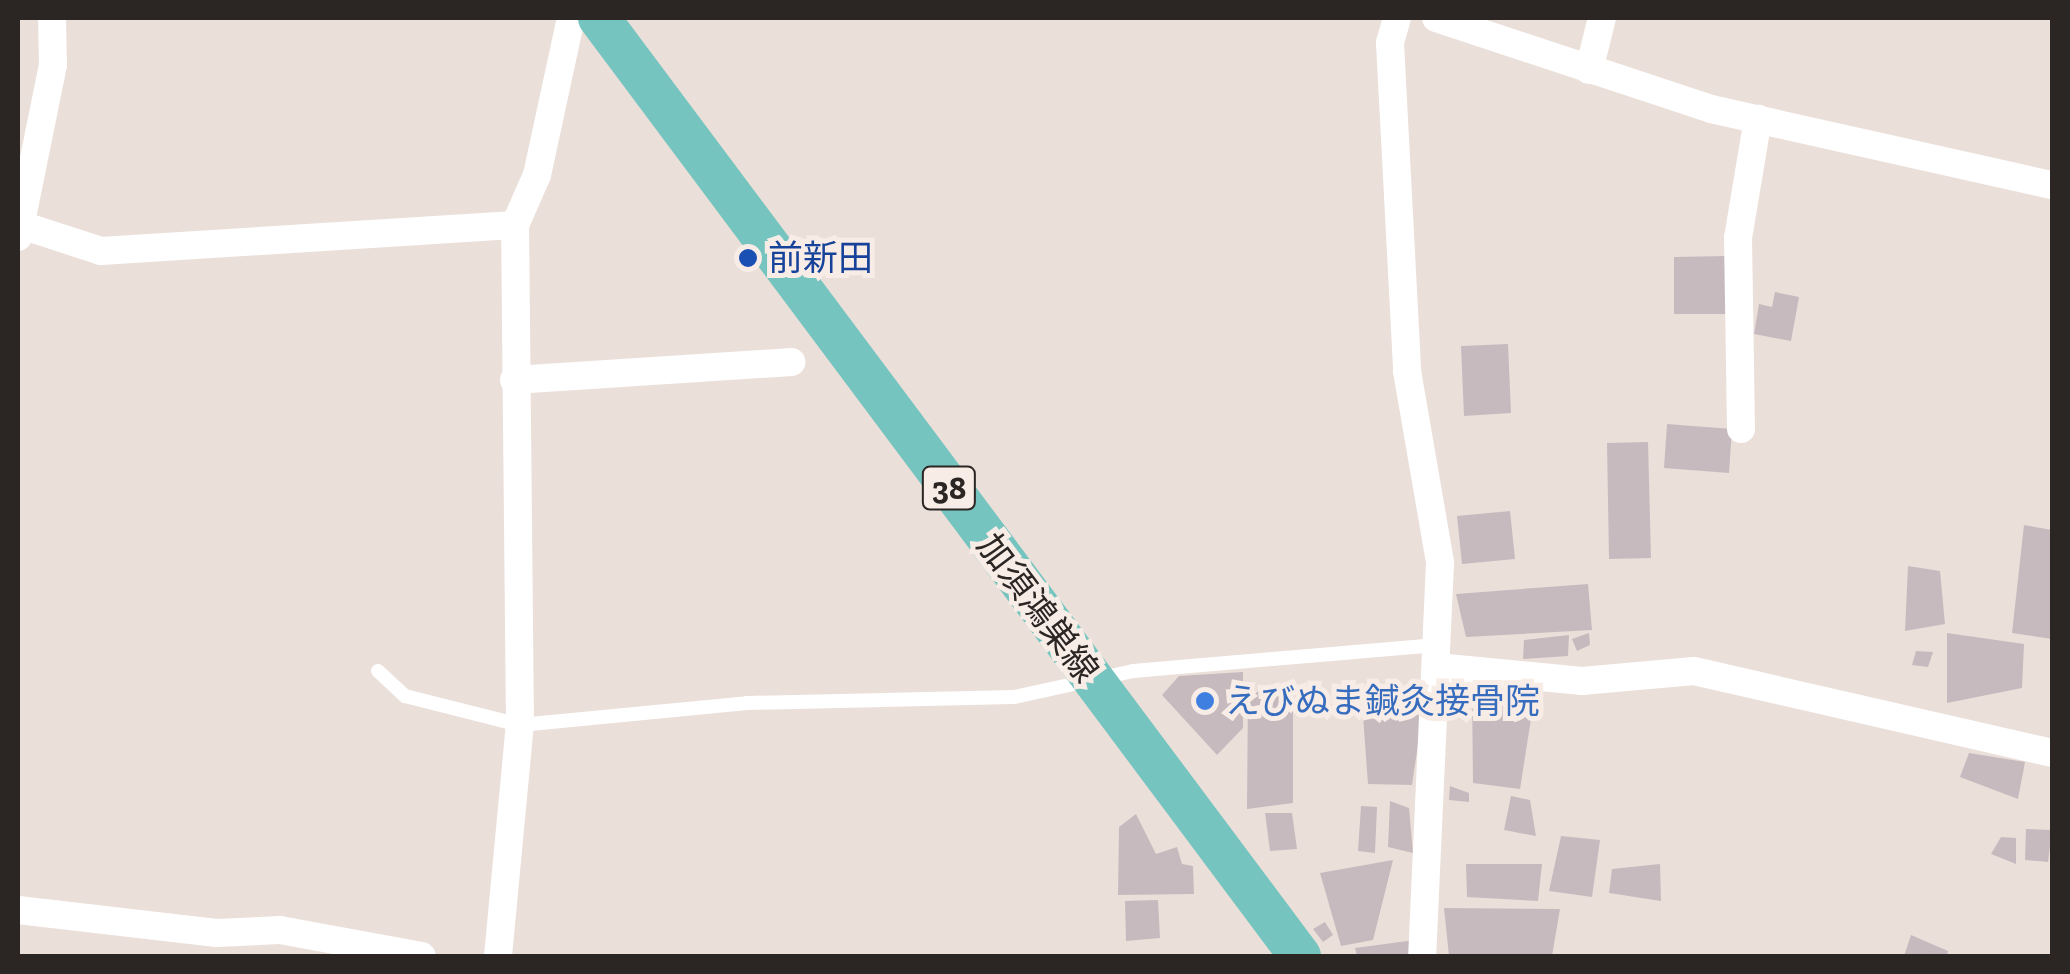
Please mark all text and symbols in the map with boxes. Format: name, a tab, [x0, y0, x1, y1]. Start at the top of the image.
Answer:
place label: 前新田	[768, 237, 873, 279]
marker: 前新田	[737, 247, 759, 269]
road number: 38	[922, 461, 976, 515]
street label: 加須鴻巣線	[969, 525, 1107, 691]
place label: えびぬま鍼灸接骨院	[1225, 680, 1540, 722]
marker: えびぬま鍼灸接骨院	[1194, 690, 1216, 712]

